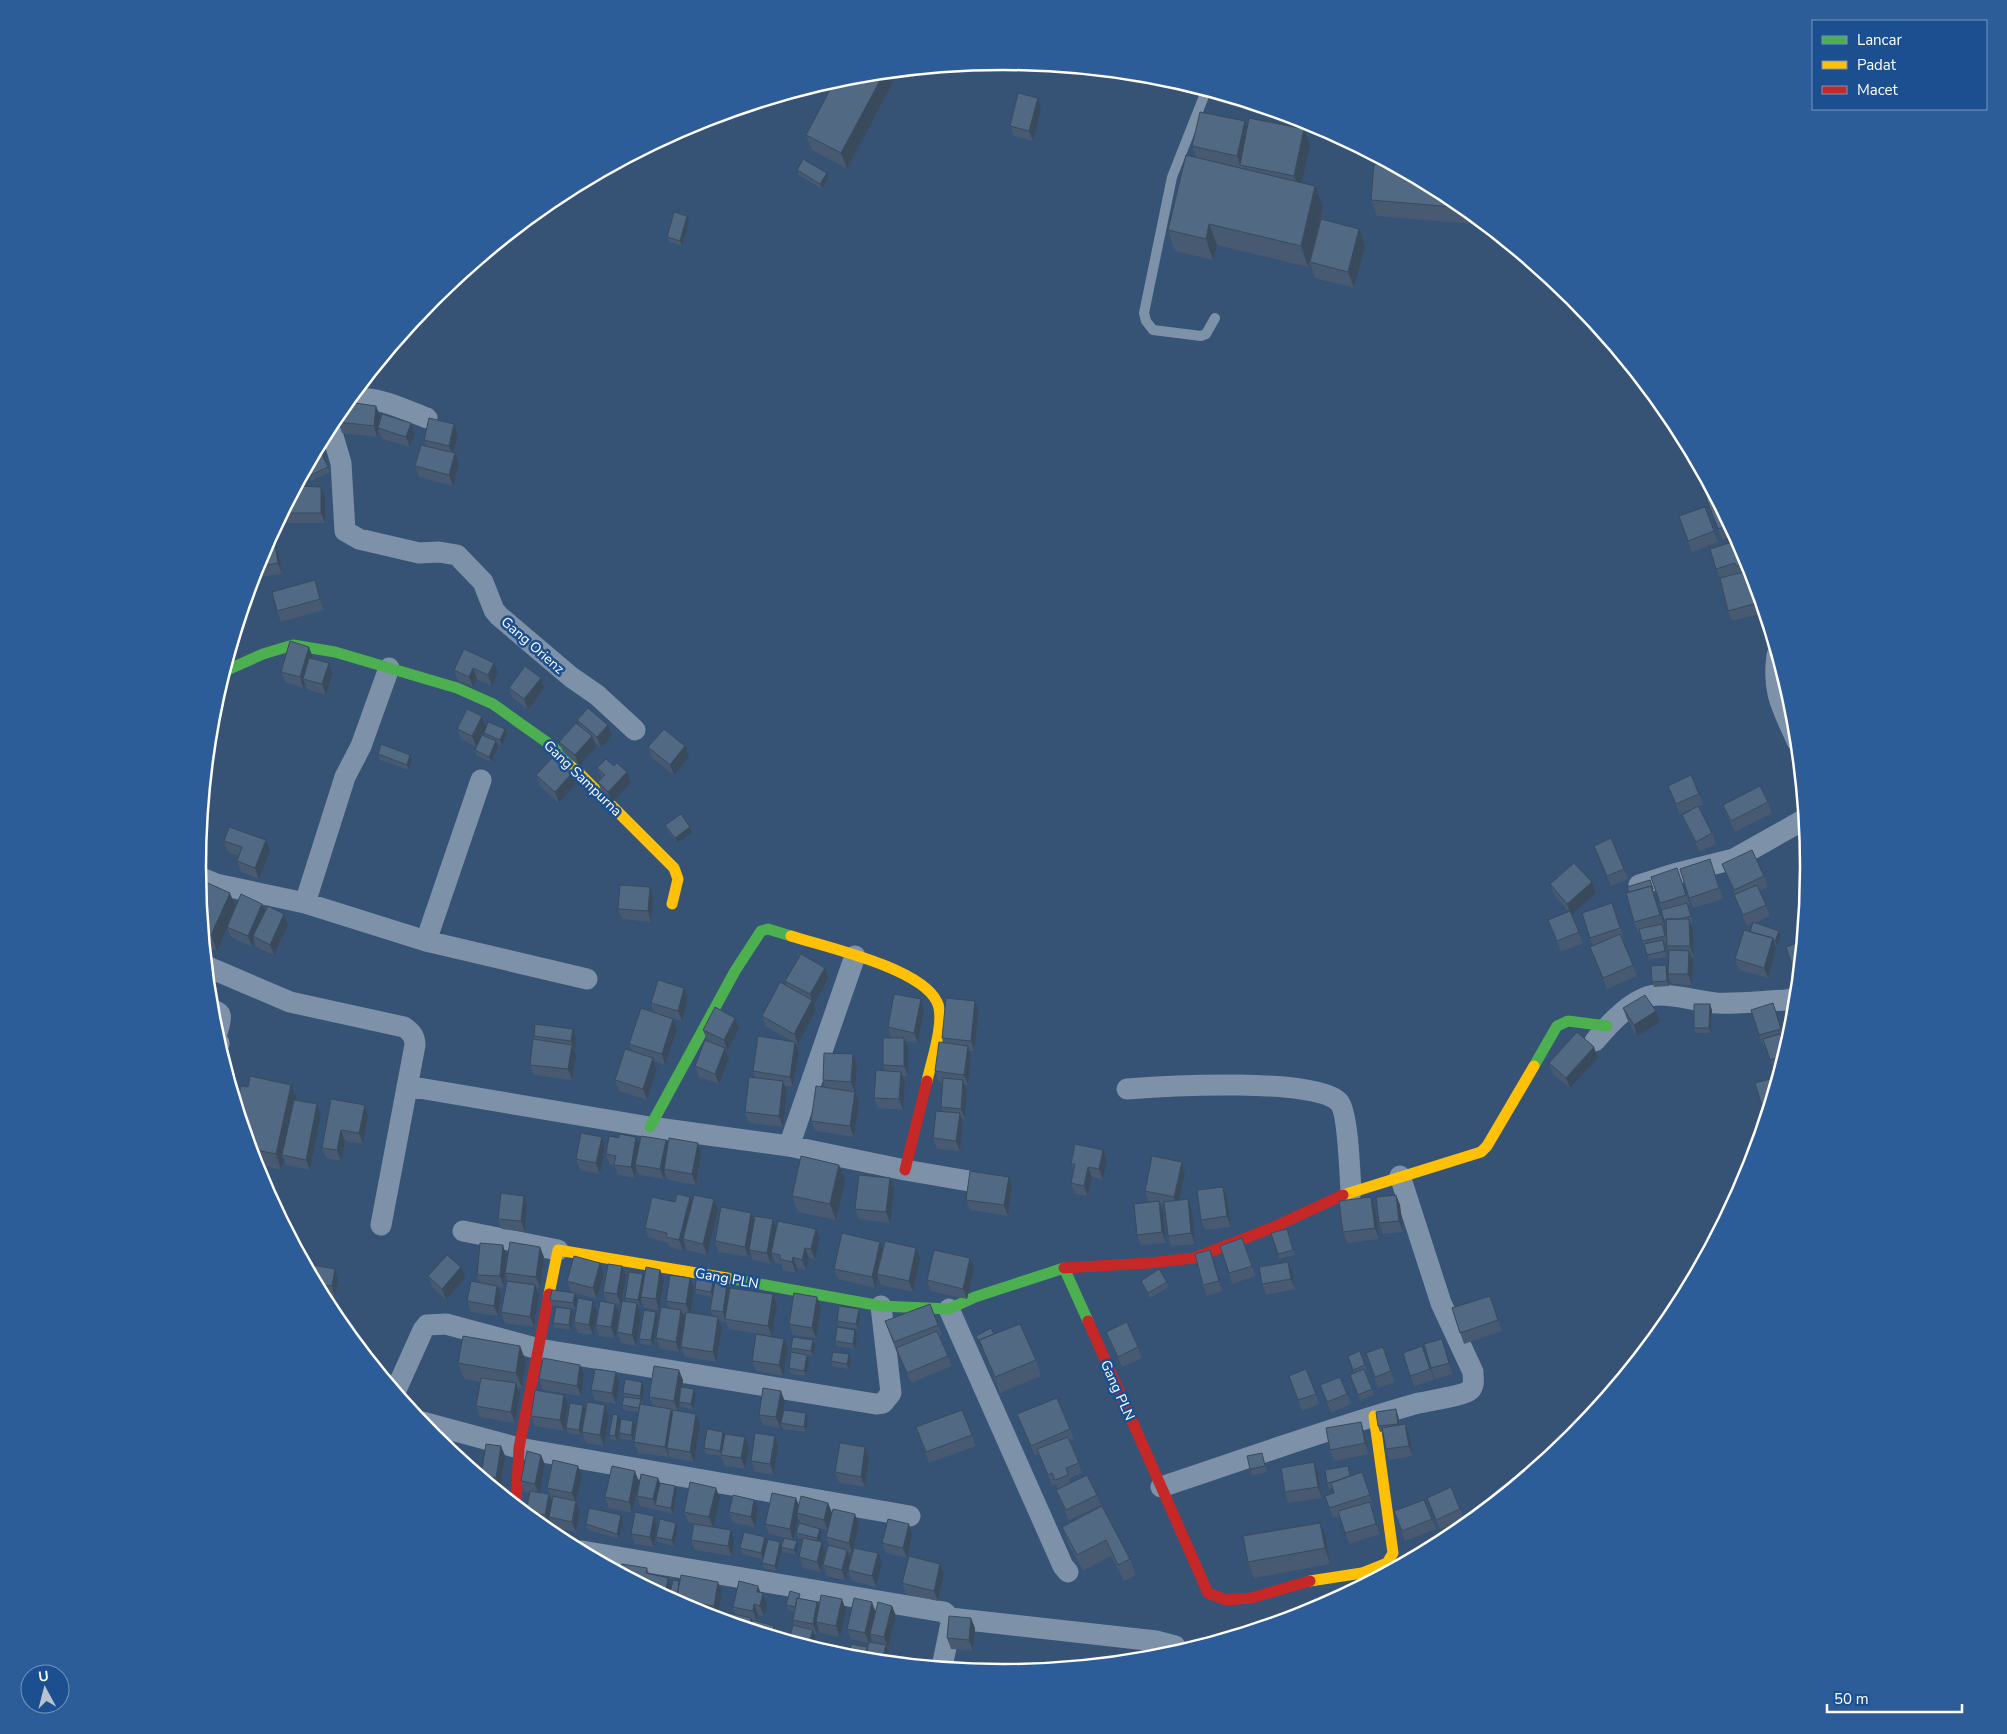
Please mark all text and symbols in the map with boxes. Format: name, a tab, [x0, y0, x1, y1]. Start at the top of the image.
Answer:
legend	[1812, 20, 1987, 110]
text: Lancar	[1857, 30, 1902, 50]
text: Padat	[1857, 55, 1897, 75]
text: Macet	[1857, 80, 1899, 100]
street label: Gang Orienz	[497, 613, 569, 679]
street label: Gang Sampurna	[539, 736, 626, 821]
street label: Gang PLN	[694, 1264, 760, 1293]
street label: Gang PLN	[1096, 1357, 1139, 1423]
north arrow	[20, 1664, 70, 1714]
text: U	[37, 1667, 50, 1687]
scale bar	[1827, 1682, 1962, 1714]
text: 50 m	[1834, 1689, 1869, 1709]

